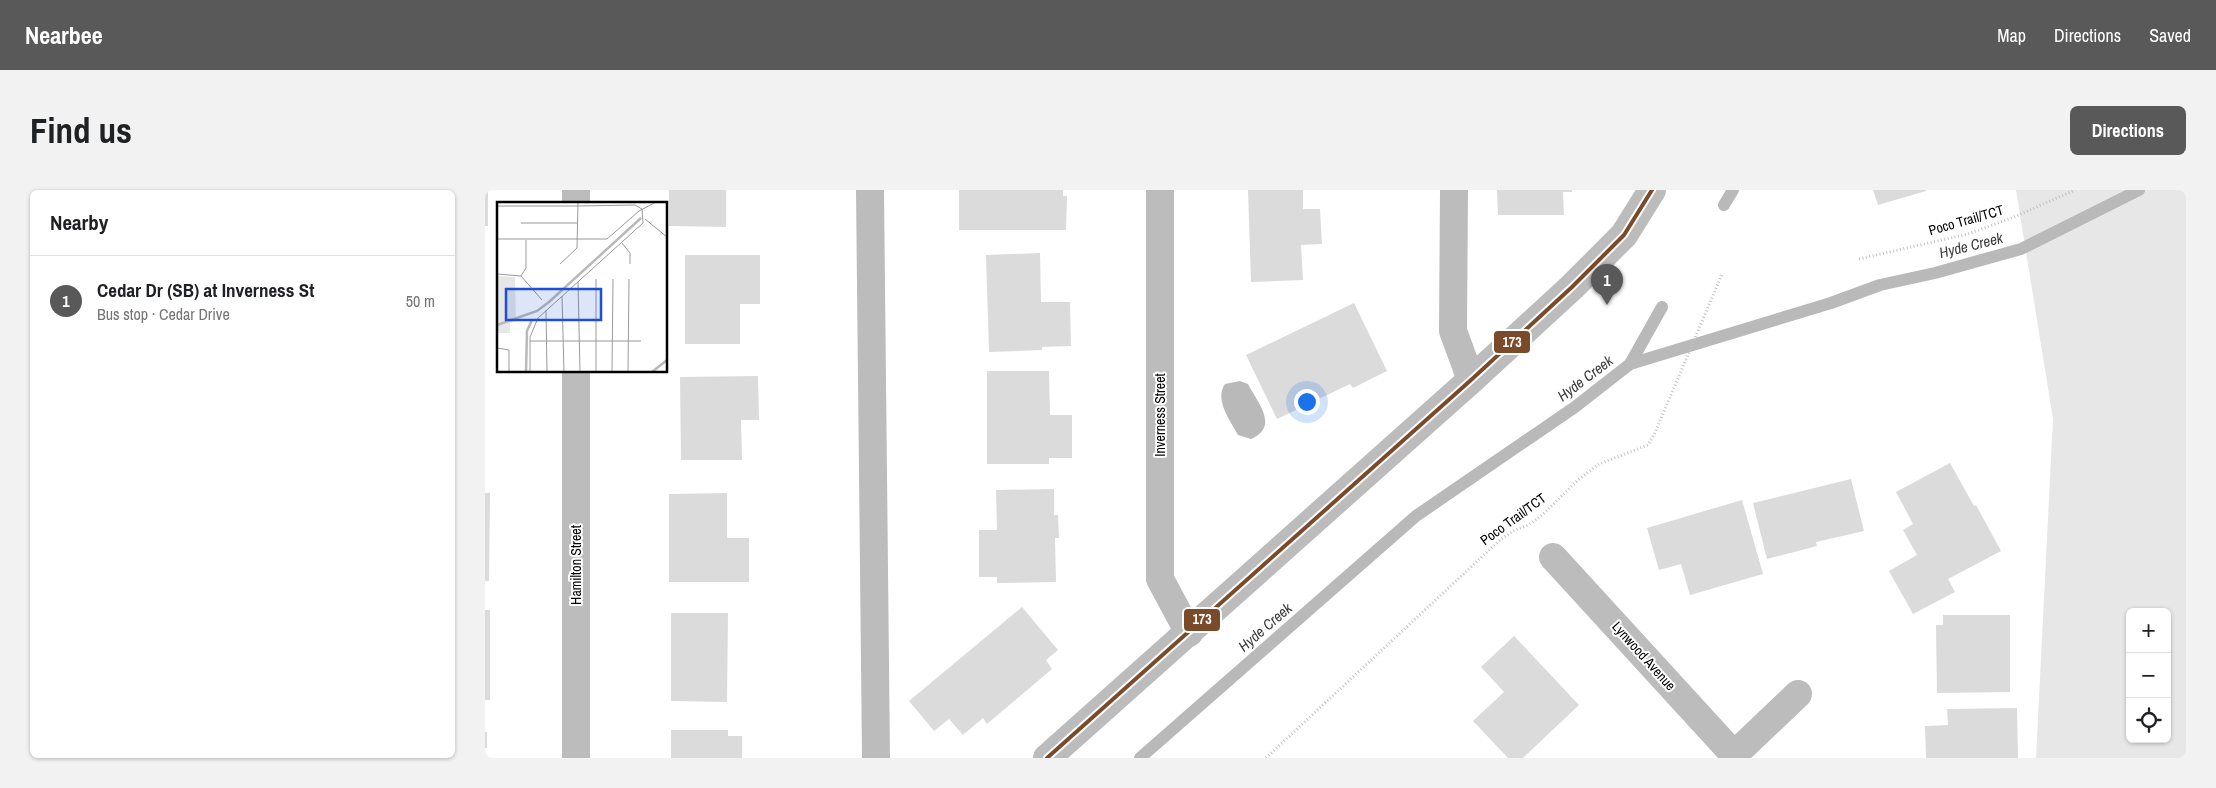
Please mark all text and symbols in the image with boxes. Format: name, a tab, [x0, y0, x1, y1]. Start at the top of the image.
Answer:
text: Nearbee	[25, 19, 103, 51]
text: Map	[1997, 23, 2026, 48]
text: Directions	[2054, 23, 2121, 48]
text: Saved	[2149, 23, 2191, 48]
button: Directions	[2070, 106, 2186, 155]
text: Find us	[30, 107, 132, 154]
street label: Poco Trail/TCT	[1926, 201, 2006, 239]
inset map	[497, 202, 667, 372]
text: Nearby	[50, 208, 108, 237]
water label: Hyde Creek	[1937, 227, 2006, 263]
pin: 1	[1591, 264, 1623, 305]
text: Cedar Dr (SB) at Inverness St	[97, 277, 314, 303]
text: 1	[62, 290, 70, 312]
text: 50 m	[406, 290, 435, 312]
text: Bus stop · Cedar Drive	[97, 303, 230, 325]
line badge: 173	[1493, 330, 1531, 354]
text: 173	[1502, 333, 1522, 351]
water label: Hyde Creek	[1553, 350, 1618, 406]
street label: Inverness Street	[1151, 373, 1169, 457]
your location	[1294, 389, 1320, 415]
street label: Poco Trail/TCT	[1476, 489, 1550, 549]
street label: Hamilton Street	[567, 525, 585, 605]
water label: Hyde Creek	[1234, 597, 1297, 656]
line badge: 173	[1183, 608, 1221, 632]
map controls	[2126, 608, 2171, 743]
button: +	[2126, 608, 2171, 653]
text: 173	[1192, 610, 1212, 628]
street label: Lynwood Avenue	[1608, 618, 1680, 694]
button: −	[2126, 653, 2171, 698]
button: locate	[2126, 698, 2171, 743]

